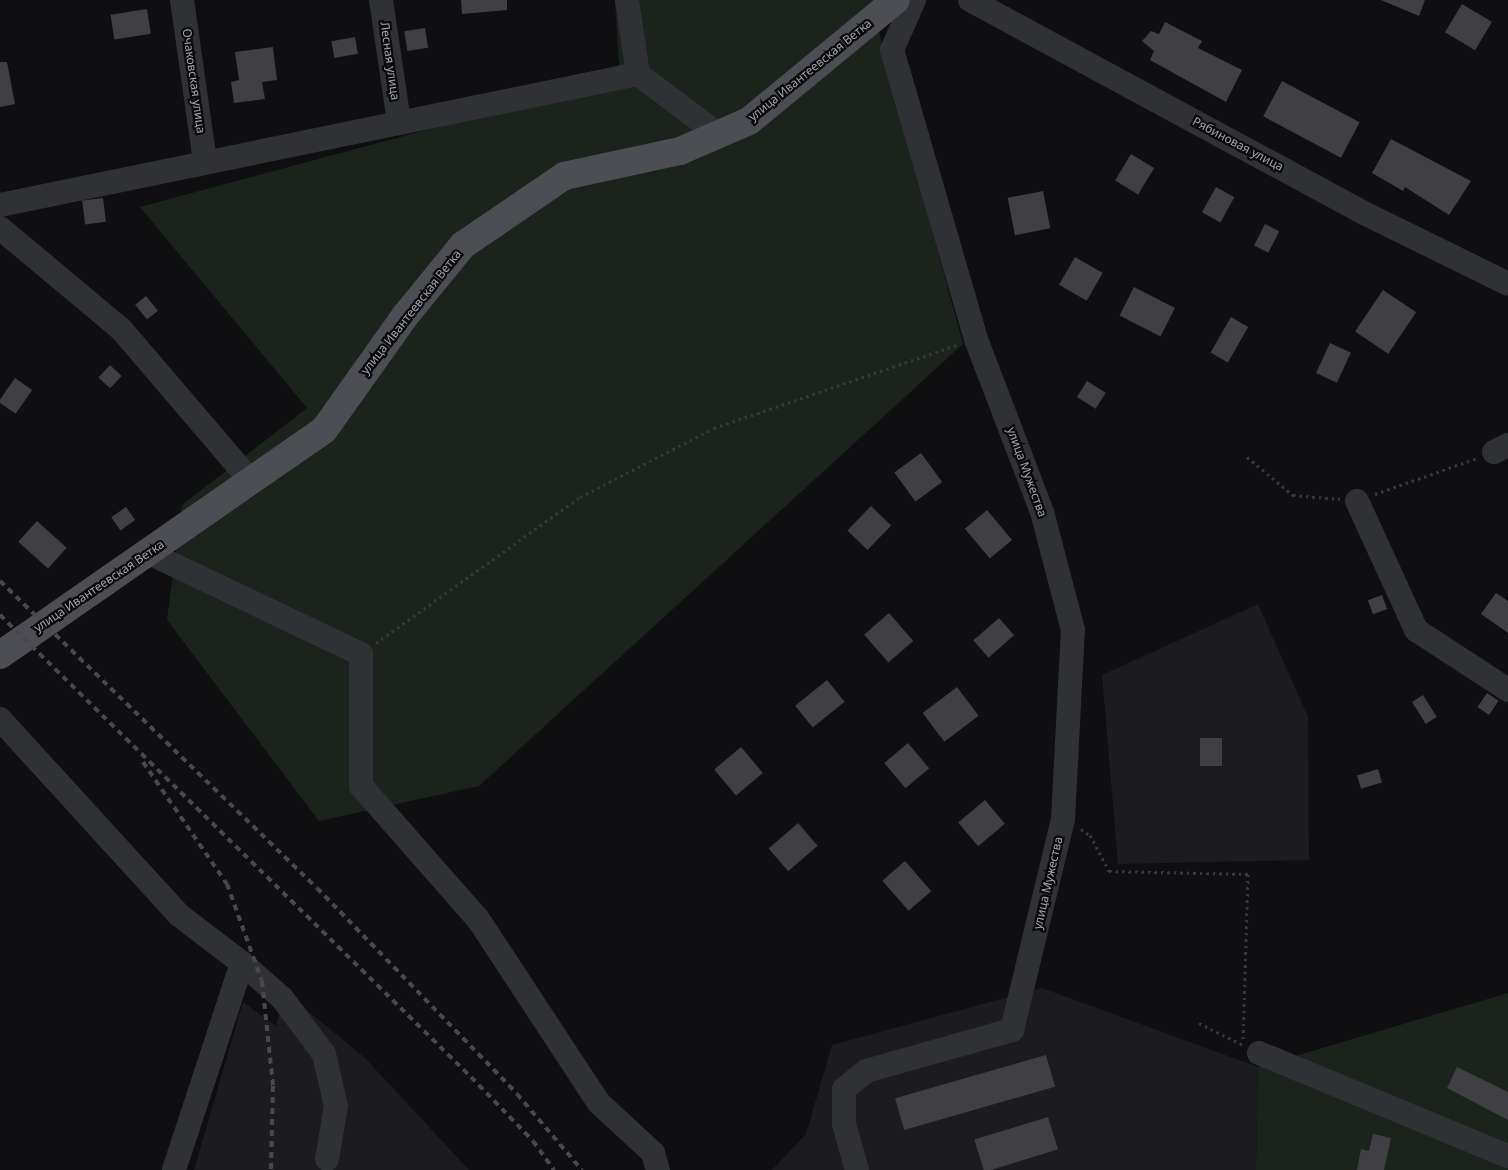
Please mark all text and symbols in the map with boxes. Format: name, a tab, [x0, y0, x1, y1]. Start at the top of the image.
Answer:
street label: улица Ивантеевская Ветка	[746, 16, 874, 124]
street label: Лесная улица	[377, 21, 403, 101]
street label: Очаковская улица	[180, 28, 208, 134]
street label: Рябиновая улица	[1190, 114, 1286, 174]
street label: улица Ивантеевская Ветка	[358, 247, 464, 377]
street label: улица Мужества	[1004, 425, 1050, 519]
street label: улица Ивантеевская Ветка	[31, 537, 167, 635]
street label: улица Мужества	[1030, 835, 1066, 931]

